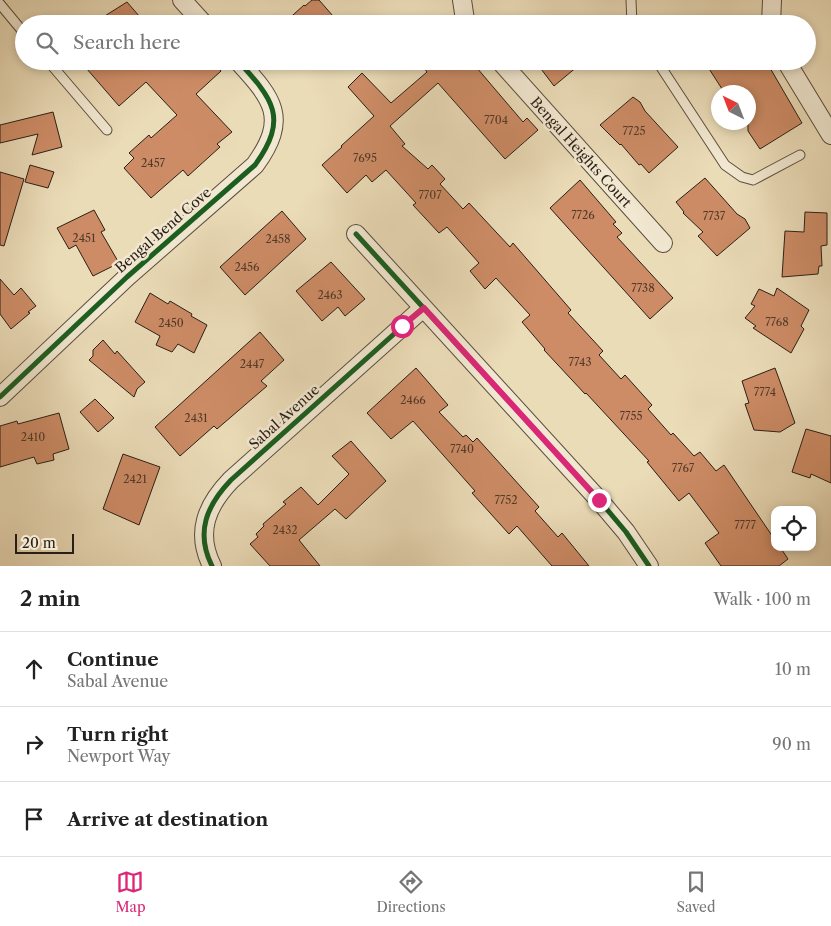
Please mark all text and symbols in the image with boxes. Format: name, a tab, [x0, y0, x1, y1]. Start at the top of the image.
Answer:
search box	[15, 15, 816, 70]
icon: search	[33, 29, 61, 57]
text: Search here	[73, 31, 181, 54]
north arrow	[711, 85, 756, 130]
street label: Bengal Heights Court	[527, 93, 635, 211]
house number: 7704	[484, 113, 508, 127]
house number: 7725	[622, 124, 646, 138]
house number: 7695	[353, 151, 377, 165]
house number: 2457	[141, 156, 166, 170]
street label: Bengal Bend Cove	[111, 183, 215, 277]
house number: 7707	[418, 188, 442, 202]
house number: 7726	[571, 208, 595, 222]
house number: 7737	[703, 209, 726, 223]
house number: 2451	[72, 231, 96, 245]
house number: 2458	[265, 232, 291, 246]
house number: 2456	[234, 260, 260, 274]
house number: 7738	[631, 281, 655, 295]
house number: 2463	[317, 288, 343, 302]
route start	[391, 315, 414, 338]
house number: 7768	[765, 315, 789, 329]
house number: 2450	[158, 316, 184, 330]
house number: 7743	[569, 355, 591, 369]
house number: 2447	[240, 357, 265, 371]
street label: Sabal Avenue	[245, 381, 323, 453]
house number: 7774	[754, 385, 776, 399]
house number: 2466	[400, 393, 426, 407]
house number: 7755	[620, 409, 642, 423]
house number: 2431	[184, 411, 208, 425]
house number: 2410	[21, 430, 45, 444]
house number: 7740	[450, 442, 474, 456]
house number: 7767	[672, 461, 695, 475]
house number: 2421	[123, 472, 147, 486]
route end	[588, 489, 611, 512]
house number: 7752	[494, 493, 518, 507]
map controls	[771, 506, 816, 551]
button: locate	[771, 506, 816, 551]
house number: 7777	[734, 518, 756, 532]
house number: 2432	[272, 523, 298, 537]
scale bar	[15, 531, 74, 554]
text: 20 m	[22, 534, 56, 552]
text: 2 min	[20, 586, 80, 611]
text: Walk · 100 m	[714, 589, 811, 609]
text: Continue	[67, 648, 159, 671]
icon: ahead	[20, 655, 48, 683]
text: 10 m	[775, 659, 811, 679]
text: Sabal Avenue	[67, 671, 168, 691]
text: Turn right	[67, 723, 168, 746]
icon: right	[20, 730, 48, 758]
text: 90 m	[772, 734, 811, 754]
text: Newport Way	[67, 746, 171, 766]
icon: arrive	[20, 805, 48, 833]
text: Arrive at destination	[67, 808, 268, 831]
tab: Map	[115, 868, 146, 916]
tab: Directions	[376, 868, 446, 916]
tab: Saved	[677, 868, 715, 916]

